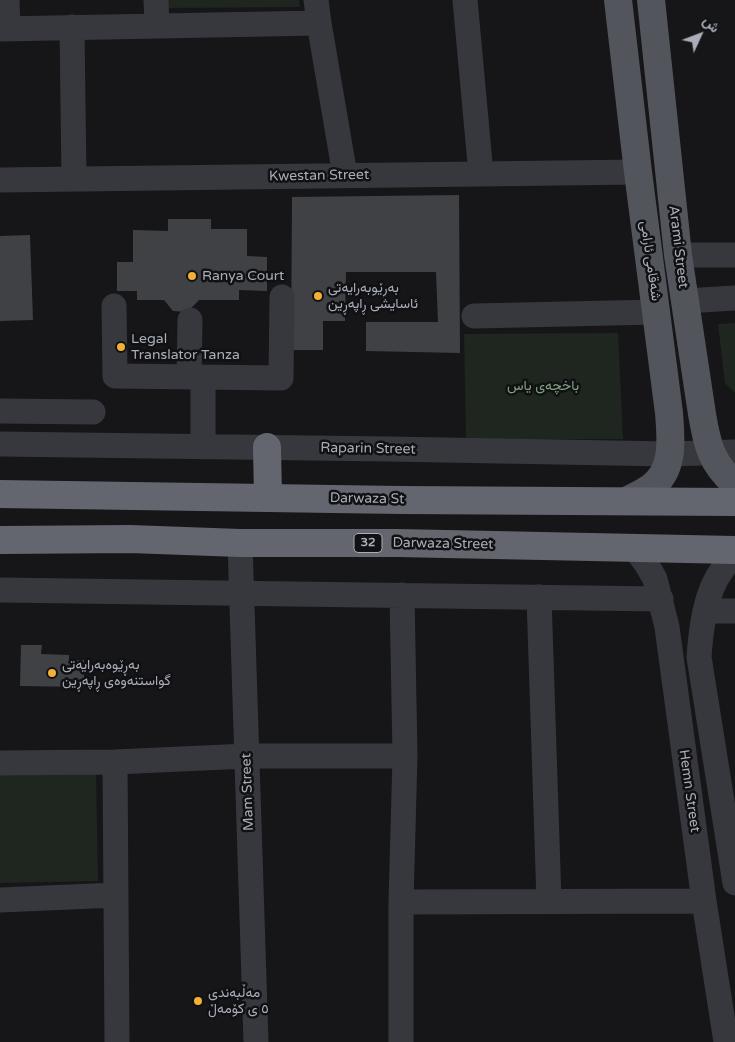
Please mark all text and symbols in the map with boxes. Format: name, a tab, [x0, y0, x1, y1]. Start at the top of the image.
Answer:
north arrow	[675, 10, 725, 60]
text: ش	[699, 12, 723, 36]
street label: Kwestan Street	[269, 167, 369, 185]
street label: Arami Street	[665, 204, 691, 290]
street label: شەقامی ئارامی	[636, 220, 664, 302]
place label: Ranya Court	[202, 268, 284, 284]
marker: Ranya Court	[186, 270, 198, 282]
place label: بەڕێوبەرایەتی ئاسایشی ڕاپەڕین	[328, 280, 418, 312]
marker: بەڕێوبەرایەتی ئاسایشی ڕاپەڕین	[312, 290, 324, 302]
place label: Legal Translator Tanza	[131, 331, 240, 364]
marker: Legal Translator Tanza	[115, 341, 127, 353]
park label: باخچەی یاس	[507, 378, 579, 394]
street label: Raparin Street	[320, 440, 416, 458]
street label: Darwaza St	[330, 490, 404, 508]
road number: 32	[354, 534, 382, 552]
street label: Darwaza Street	[392, 535, 494, 553]
place label: بەڕێوەبەرایەتی گواستنەوەی ڕاپەڕین	[62, 657, 171, 690]
marker: بەڕێوەبەرایەتی گواستنەوەی ڕاپەڕین	[46, 667, 58, 679]
street label: Hemn Street	[675, 749, 703, 833]
street label: Mam Street	[238, 753, 258, 831]
place label: مەڵبەندی ٥ ی کۆمەڵ	[208, 985, 269, 1018]
marker: مەڵبەندی ٥ ی کۆمەڵ	[192, 995, 204, 1007]

